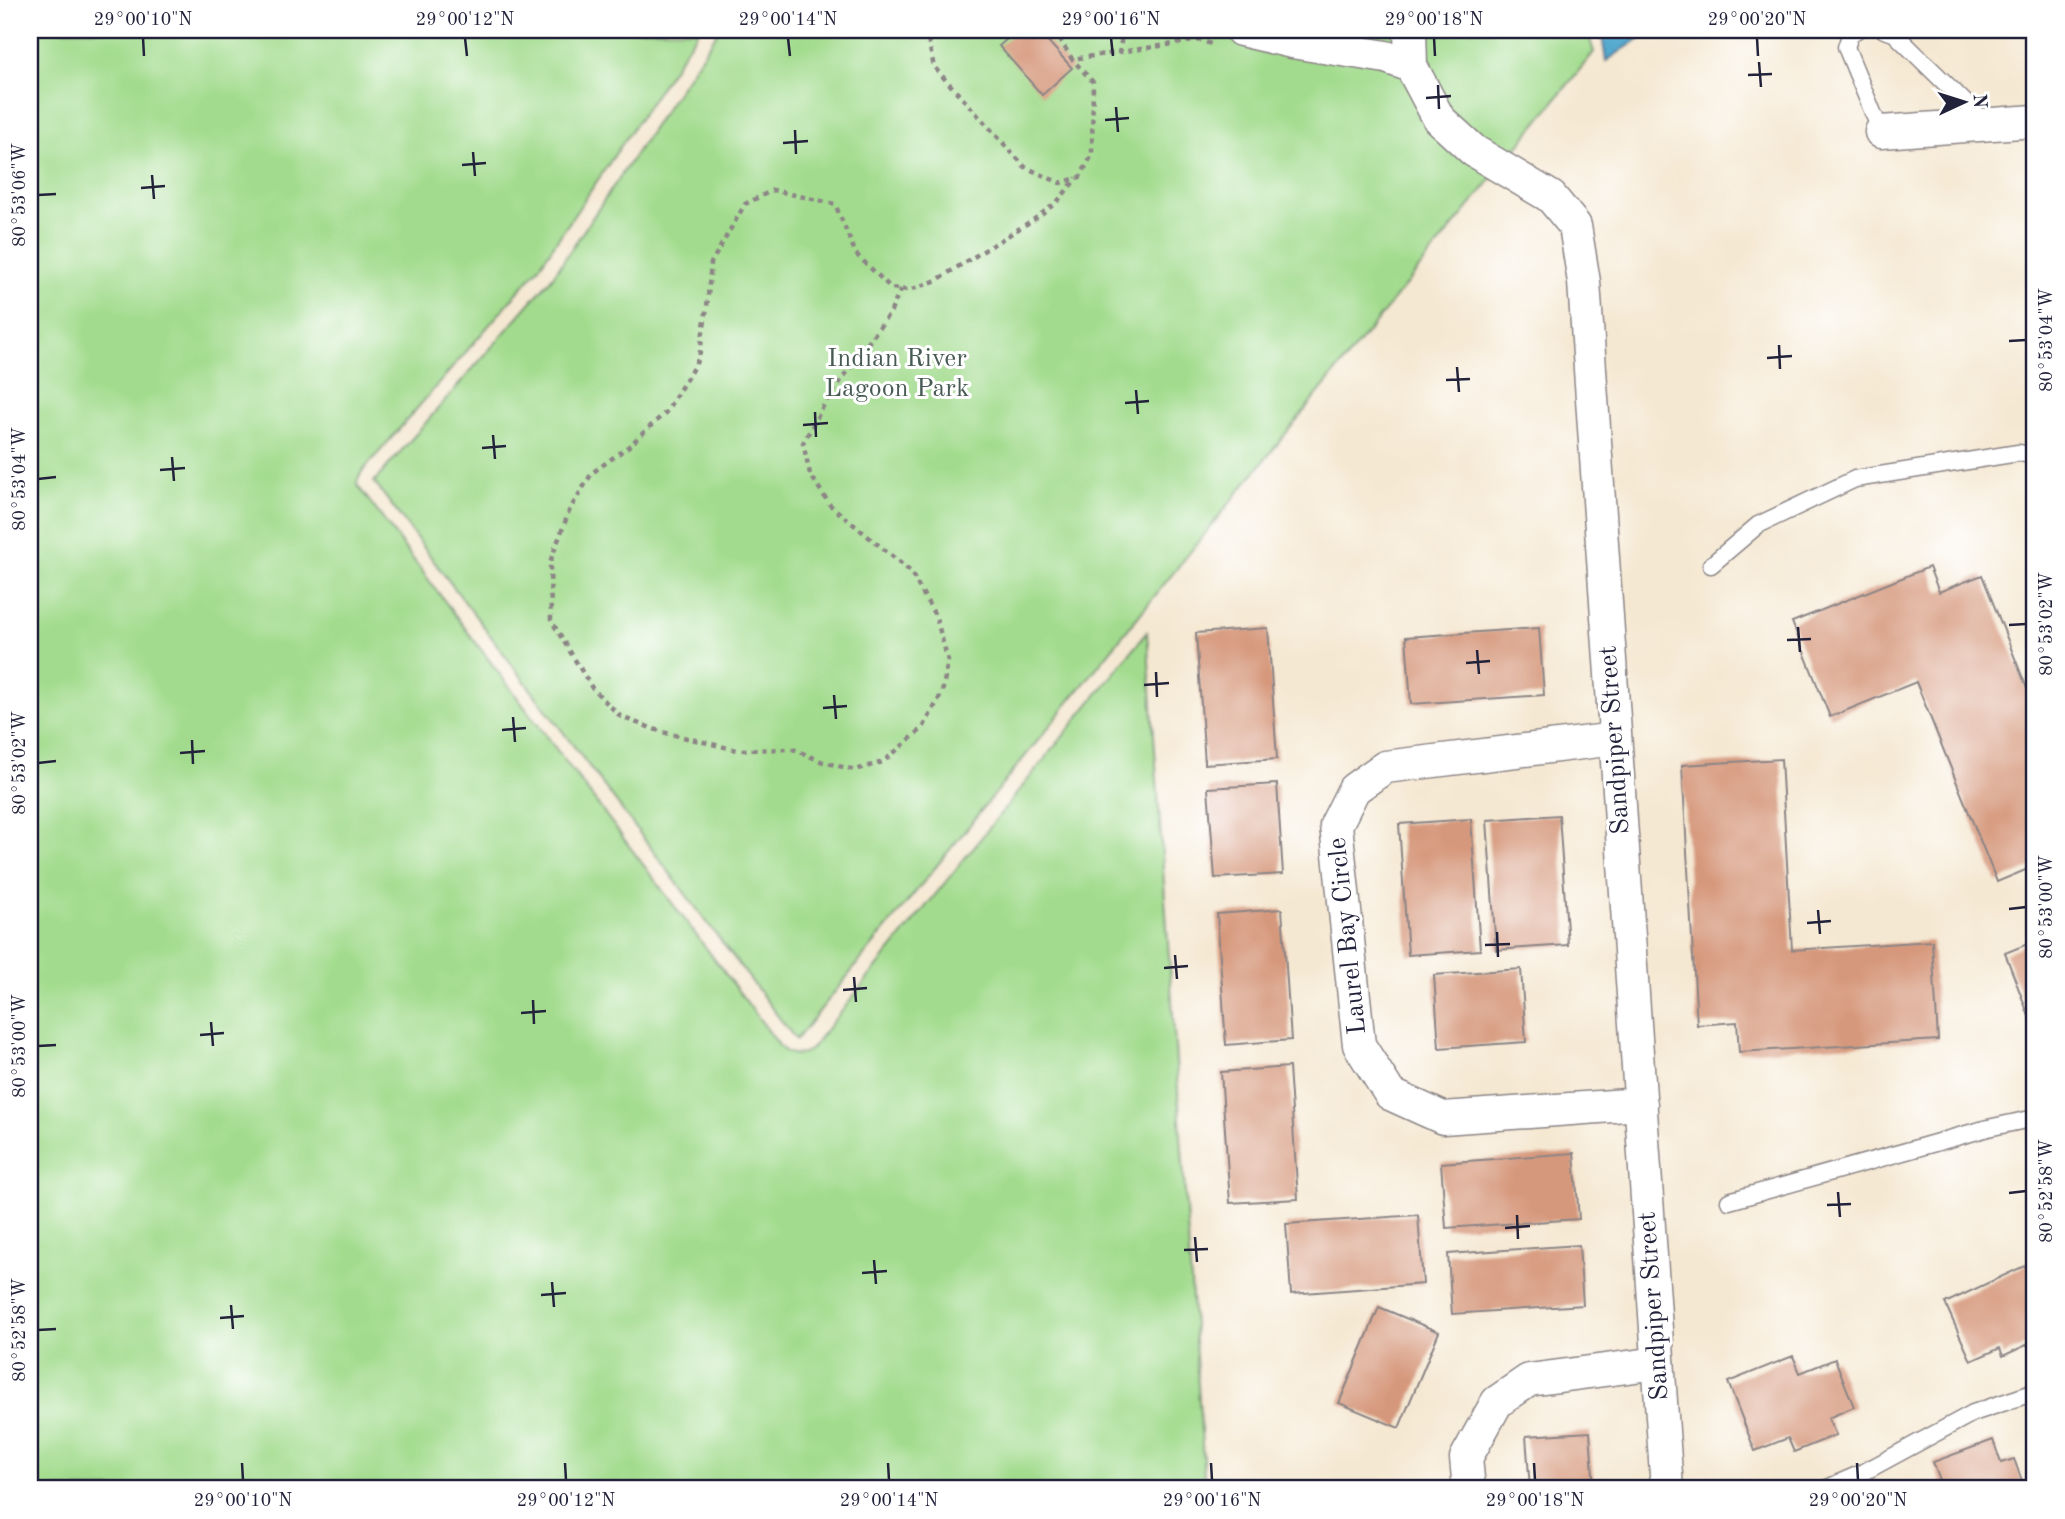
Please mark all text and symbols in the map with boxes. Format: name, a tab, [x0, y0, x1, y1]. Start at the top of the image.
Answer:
text: 29°00'10"N	[94, 11, 192, 29]
text: 29°00'12"N	[416, 11, 514, 29]
text: 29°00'14"N	[739, 11, 837, 29]
text: 29°00'16"N	[1062, 11, 1160, 29]
text: 29°00'18"N	[1385, 11, 1483, 29]
text: 29°00'20"N	[1708, 11, 1806, 29]
north arrow	[1928, 66, 1998, 136]
text: N	[1968, 93, 1988, 109]
text: 80°53'06"W	[11, 143, 29, 247]
text: 80°53'04"W	[2038, 288, 2056, 392]
park label: Indian River Lagoon Park	[825, 346, 969, 402]
text: 80°53'04"W	[11, 427, 29, 531]
text: 80°53'02"W	[2038, 572, 2056, 676]
street label: Sandpiper Street	[1595, 645, 1635, 835]
text: 80°53'02"W	[11, 711, 29, 815]
street label: Laurel Bay Circle	[1325, 836, 1371, 1036]
text: 80°53'00"W	[2038, 855, 2056, 959]
text: 80°53'00"W	[11, 994, 29, 1098]
text: 80°52'58"W	[2038, 1139, 2056, 1243]
street label: Sandpiper Street	[1634, 1211, 1674, 1401]
text: 80°52'58"W	[11, 1278, 29, 1382]
text: 29°00'10"N	[194, 1492, 292, 1510]
text: 29°00'12"N	[517, 1492, 615, 1510]
text: 29°00'14"N	[840, 1492, 938, 1510]
text: 29°00'16"N	[1163, 1492, 1261, 1510]
text: 29°00'18"N	[1486, 1492, 1584, 1510]
text: 29°00'20"N	[1809, 1492, 1907, 1510]

